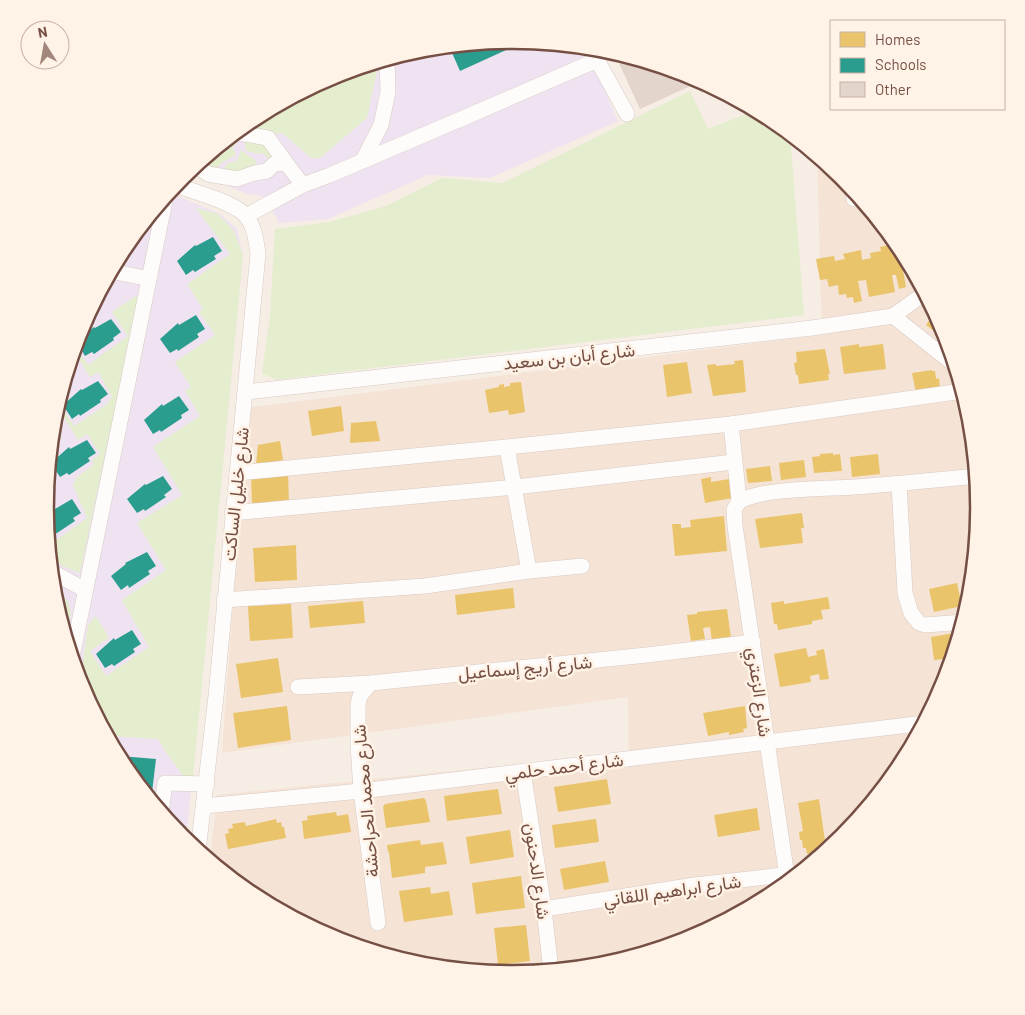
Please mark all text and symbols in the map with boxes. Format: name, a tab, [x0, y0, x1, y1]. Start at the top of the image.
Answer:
north arrow	[20, 20, 70, 70]
legend	[830, 20, 1005, 110]
text: N	[36, 23, 49, 41]
text: Homes	[875, 30, 920, 48]
text: Schools	[875, 55, 927, 73]
text: Other	[875, 80, 912, 98]
street label: شارع أبان بن سعيد	[502, 338, 636, 376]
street label: شارع خليل الساكت	[217, 426, 255, 562]
street label: شارع الزعتري	[738, 646, 777, 739]
street label: شارع أريج إسماعيل	[457, 650, 593, 686]
street label: شارع محمد الحراحشة	[347, 724, 385, 878]
street label: شارع أحمد حلمي	[503, 748, 625, 789]
street label: شارع الدحنون	[518, 821, 556, 921]
street label: شارع ابراهيم اللقاني	[602, 869, 743, 916]

